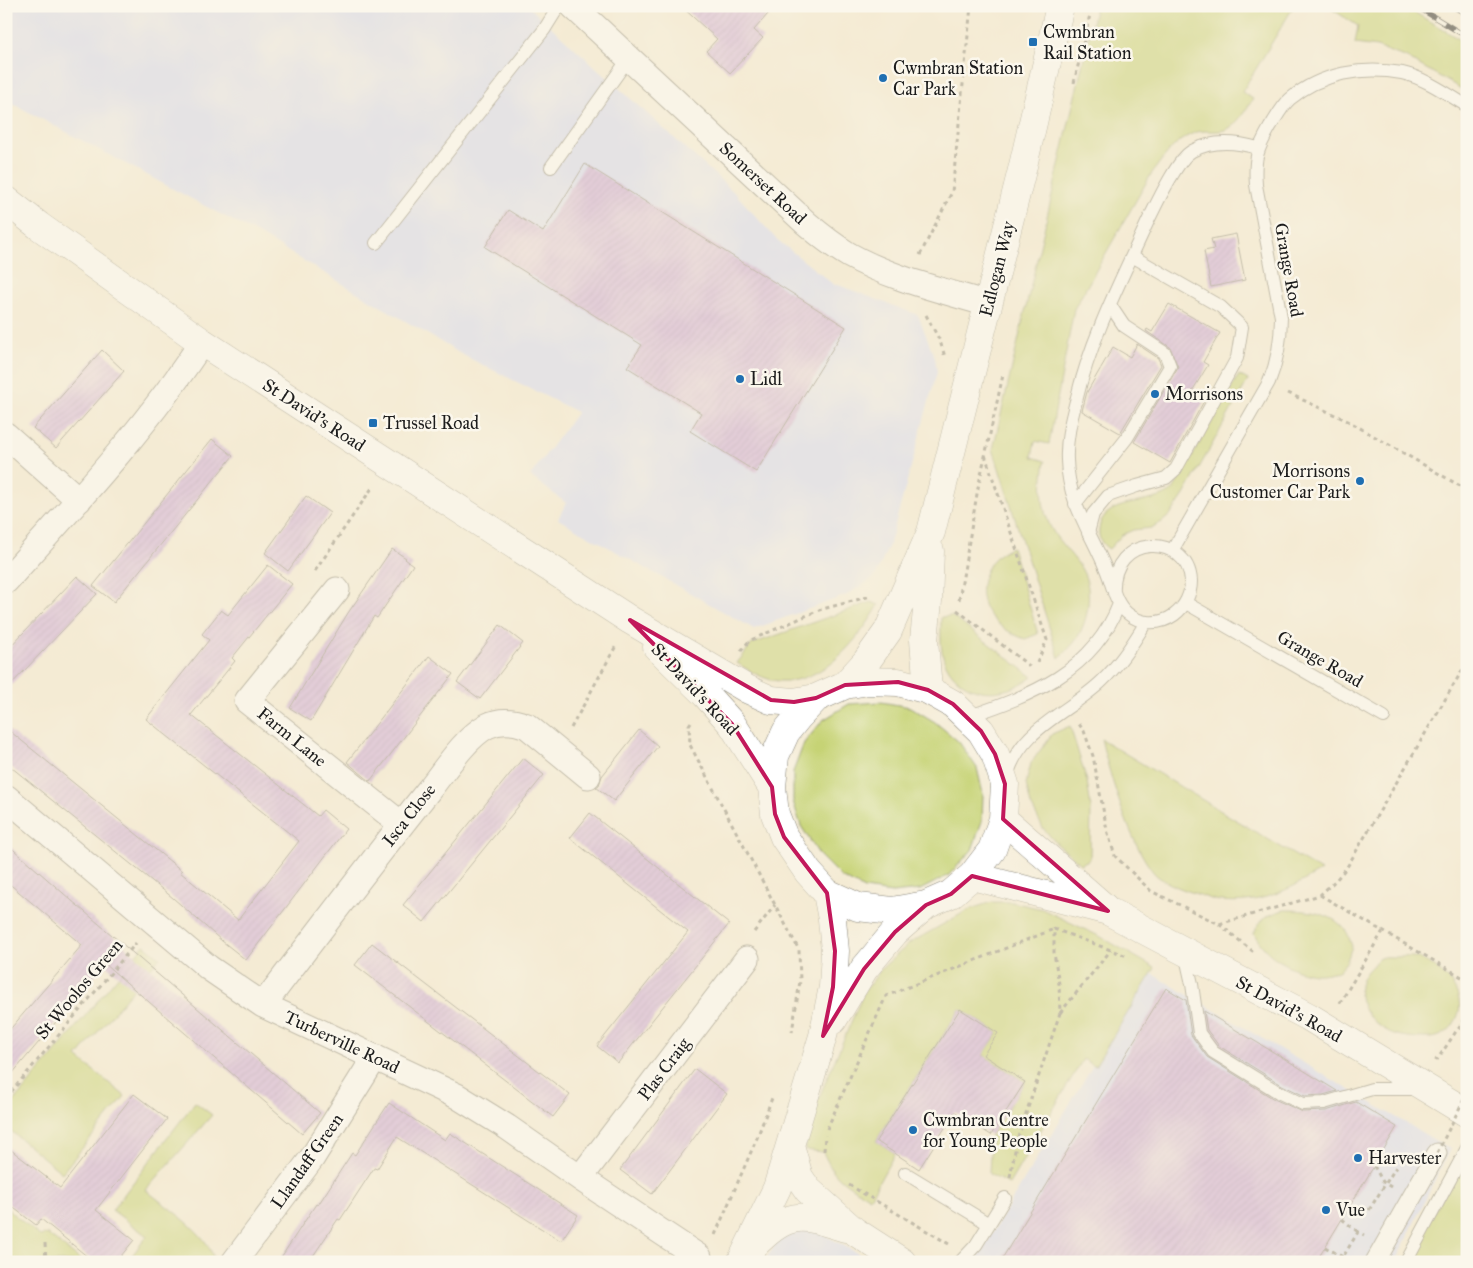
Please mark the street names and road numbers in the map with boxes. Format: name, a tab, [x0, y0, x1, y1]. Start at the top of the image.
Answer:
street label: Somerset Road	[715, 137, 811, 229]
street label: Edlogan Way	[975, 218, 1021, 319]
street label: Grange Road	[1269, 221, 1308, 319]
street label: St David's Road	[259, 374, 369, 456]
street label: Grange Road	[1273, 626, 1367, 693]
street label: St David's Road	[647, 638, 743, 740]
street label: Farm Lane	[253, 702, 331, 772]
street label: Isca Close	[378, 779, 440, 851]
street label: St Woolos Green	[31, 934, 128, 1044]
street label: St David's Road	[1232, 971, 1346, 1047]
street label: Turberville Road	[281, 1006, 403, 1078]
street label: Plas Craig	[633, 1033, 696, 1105]
street label: Llandaff Green	[266, 1109, 348, 1213]

